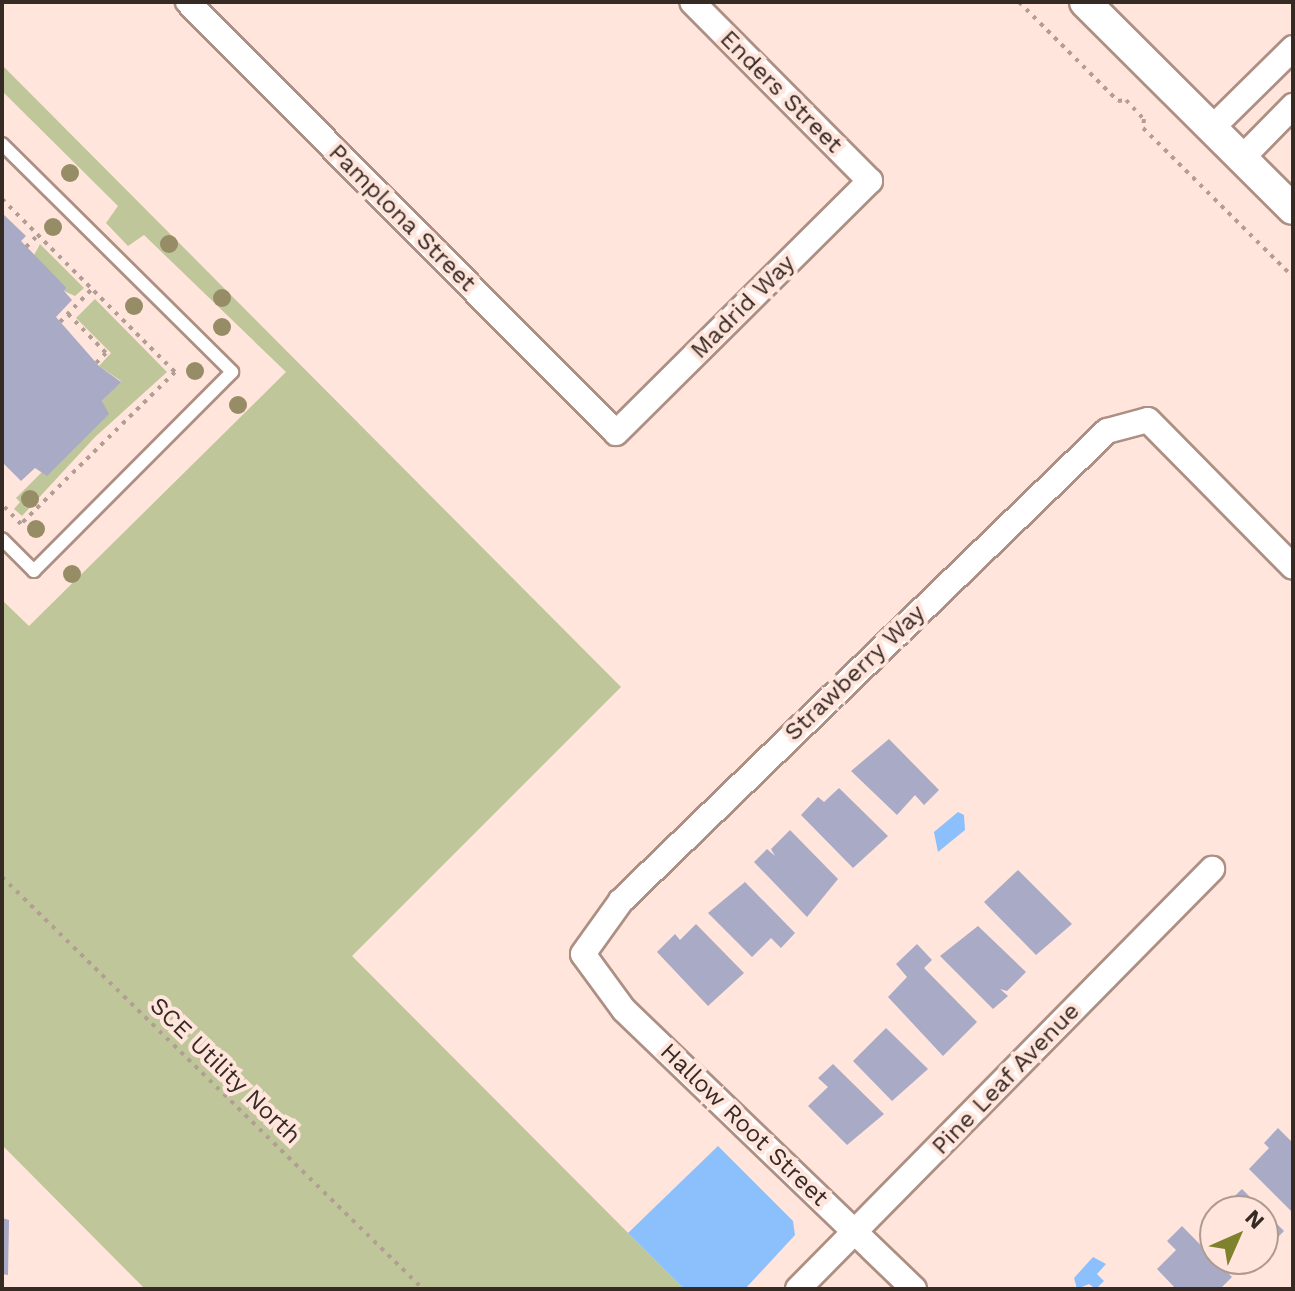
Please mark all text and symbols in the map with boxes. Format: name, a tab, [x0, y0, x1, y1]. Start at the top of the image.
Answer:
street label: Enders Street	[714, 25, 848, 159]
street label: Pamplona Street	[322, 138, 482, 298]
street label: Madrid Way	[685, 249, 801, 365]
street label: Strawberry Way	[779, 598, 931, 748]
street label: SCE Utility North	[143, 992, 307, 1150]
street label: Pine Leaf Avenue	[926, 996, 1086, 1162]
street label: Hallow Root Street	[654, 1037, 834, 1213]
north arrow	[1199, 1195, 1279, 1275]
text: N	[1240, 1204, 1270, 1234]

